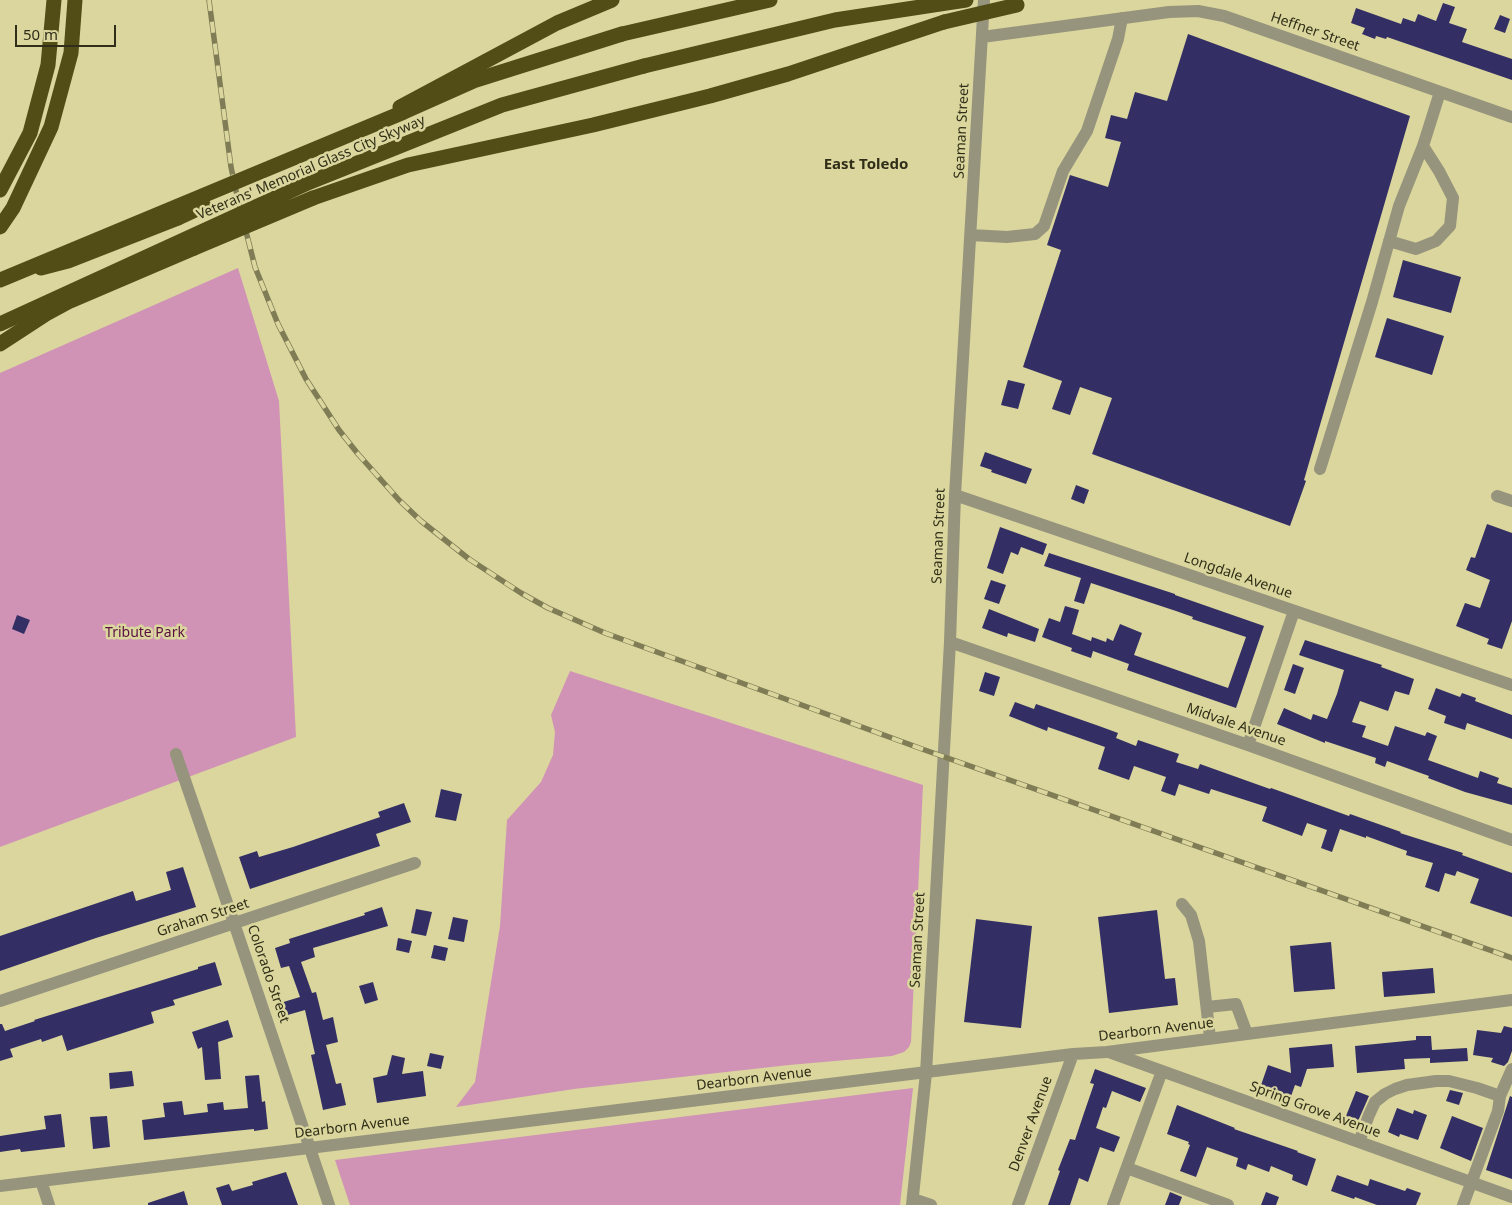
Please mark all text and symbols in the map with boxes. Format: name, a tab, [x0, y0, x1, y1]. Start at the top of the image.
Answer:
street label: Heffner Street	[1268, 9, 1362, 55]
scale bar	[18, 15, 119, 47]
text: 50 m	[23, 24, 58, 44]
street label: Seaman Street	[951, 83, 973, 179]
street label: Veterans' Memorial Glass City Skyway	[194, 112, 428, 224]
district label: East Toledo	[824, 156, 908, 174]
street label: Seaman Street	[929, 488, 949, 584]
street label: Longdale Avenue	[1181, 550, 1295, 602]
park label: Tribute Park	[105, 625, 185, 641]
street label: Midvale Avenue	[1184, 700, 1288, 750]
street label: Seaman Street	[907, 892, 929, 988]
street label: Graham Street	[155, 895, 251, 941]
street label: Colorado Street	[243, 923, 293, 1025]
street label: Dearborn Avenue	[1097, 1015, 1215, 1045]
street label: Dearborn Avenue	[695, 1064, 813, 1094]
street label: Denver Avenue	[1006, 1074, 1056, 1174]
street label: Spring Grove Avenue	[1247, 1078, 1383, 1142]
street label: Dearborn Avenue	[293, 1112, 411, 1142]

